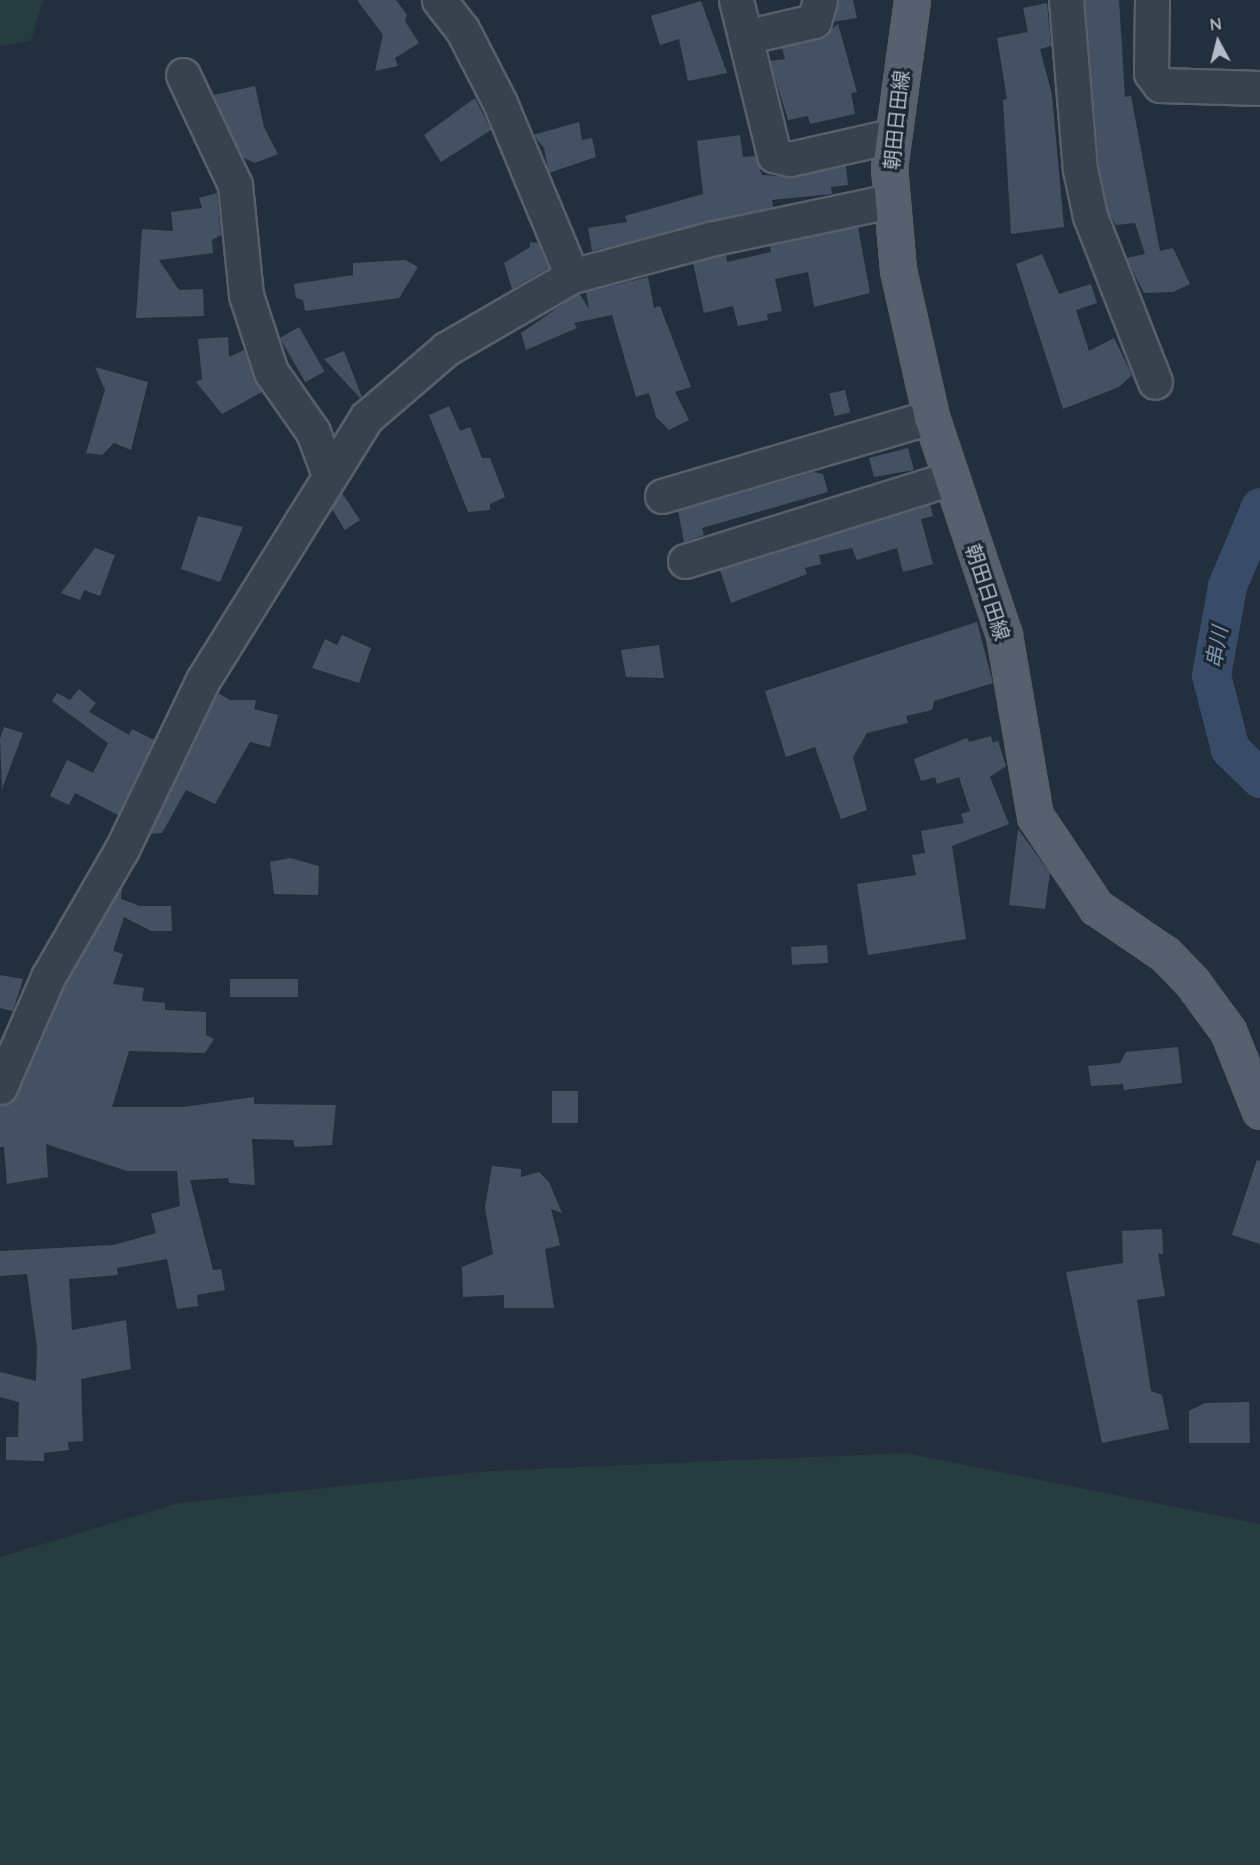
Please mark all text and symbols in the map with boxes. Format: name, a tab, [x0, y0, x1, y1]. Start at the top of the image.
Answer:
north arrow	[1188, 12, 1248, 72]
text: N	[1209, 13, 1223, 35]
street label: 朝田日田線	[879, 69, 913, 171]
street label: 朝田日田線	[961, 541, 1015, 643]
water label: 串川	[1200, 624, 1232, 670]

